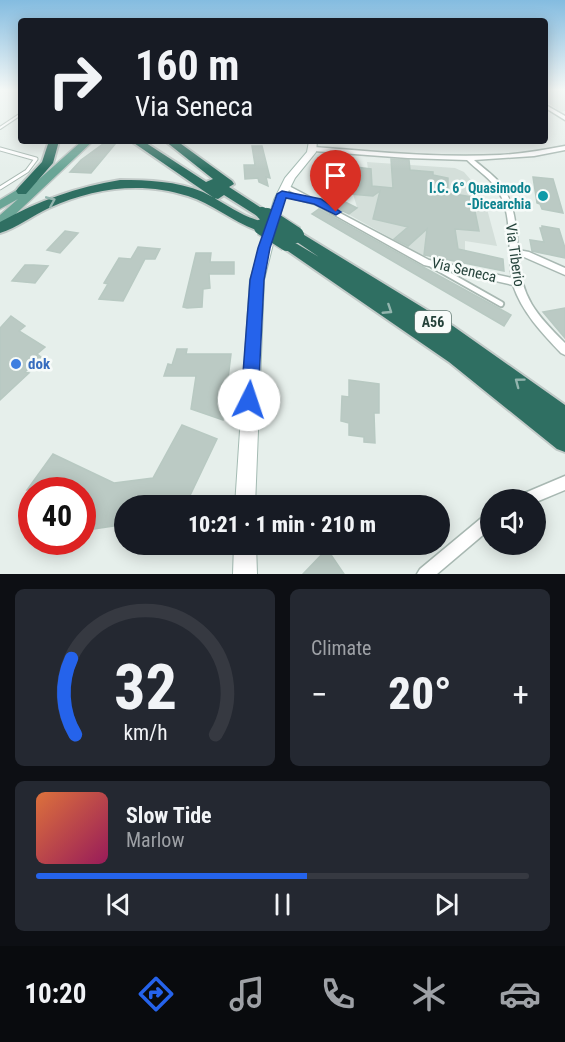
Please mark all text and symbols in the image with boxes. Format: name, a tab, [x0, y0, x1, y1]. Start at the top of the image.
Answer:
text: 160 m	[135, 41, 240, 90]
icon: right	[36, 42, 114, 120]
text: Via Seneca	[135, 91, 253, 123]
pin	[310, 150, 361, 212]
icon: arrive	[319, 159, 352, 192]
place label: I.C. 6° Quasimodo -Dicearchia	[429, 180, 531, 212]
marker: I.C. 6° Quasimodo -Dicearchia	[536, 189, 550, 203]
one-way arrow	[45, 196, 56, 208]
street label: Via Tiberio	[502, 222, 528, 288]
street label: Via Seneca	[430, 254, 498, 286]
one-way arrow	[382, 303, 393, 314]
road number: A56	[415, 311, 451, 333]
place label: dok	[28, 355, 51, 373]
marker: dok	[9, 357, 23, 371]
position arrow	[217, 368, 281, 432]
one-way arrow	[514, 379, 525, 390]
speed limit sign: 40	[18, 477, 96, 555]
map controls	[480, 489, 546, 555]
button: sound	[480, 489, 546, 555]
text: 10:21 · 1 min · 210 m	[188, 512, 376, 537]
text: Climate	[311, 636, 371, 660]
text: 32	[113, 651, 177, 724]
text: 20°	[388, 667, 452, 720]
text: −	[311, 675, 328, 714]
text: +	[513, 675, 529, 714]
text: km/h	[123, 720, 167, 745]
text: Slow Tide	[126, 803, 212, 828]
text: Marlow	[126, 828, 184, 852]
icon: previous	[102, 888, 135, 921]
icon: pause	[266, 888, 299, 921]
icon: next	[430, 888, 463, 921]
icon: directions	[135, 973, 177, 1015]
icon: music	[226, 973, 268, 1015]
icon: phone	[317, 973, 359, 1015]
icon: climate	[408, 973, 450, 1015]
icon: car	[499, 973, 541, 1015]
text: 10:20	[24, 978, 86, 1010]

